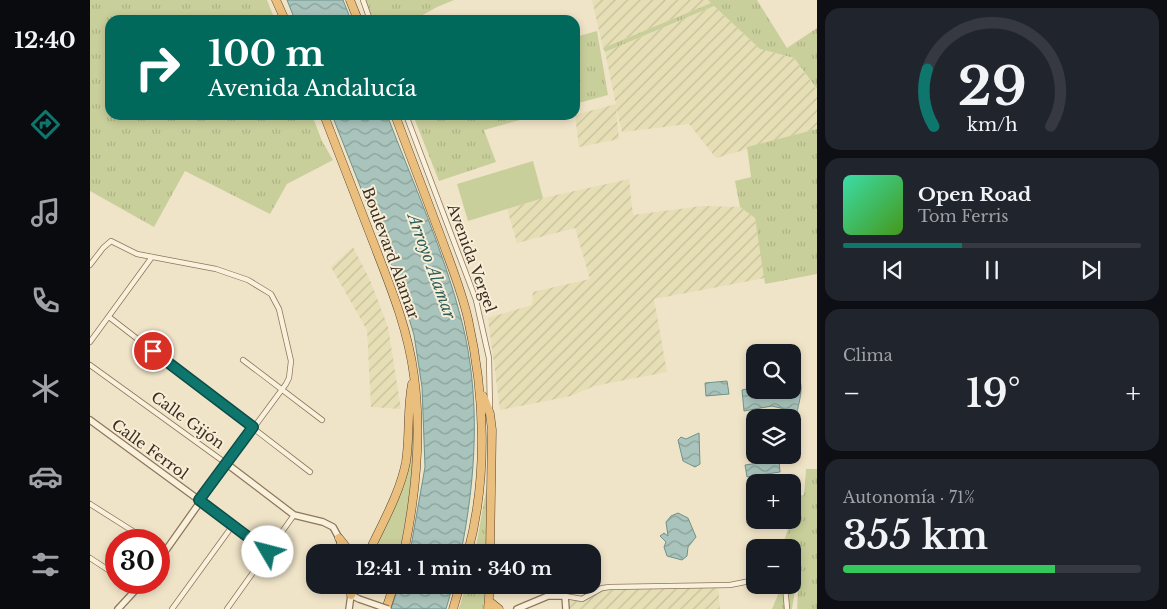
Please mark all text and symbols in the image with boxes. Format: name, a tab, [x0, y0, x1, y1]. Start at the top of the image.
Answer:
text: 12:40	[14, 27, 76, 54]
text: 100 m	[208, 32, 324, 75]
icon: right	[125, 35, 190, 100]
text: 29	[958, 55, 1026, 119]
text: Avenida Andalucía	[208, 75, 417, 102]
icon: directions	[28, 107, 63, 142]
text: km/h	[967, 114, 1017, 136]
text: Open Road	[918, 183, 1031, 206]
street label: Boulevard Alamar	[358, 184, 424, 322]
icon: music	[28, 195, 63, 230]
street label: Avenida Vergel	[443, 200, 500, 315]
text: Tom Ferris	[918, 206, 1009, 226]
water label: Arroyo Alamar	[403, 209, 461, 322]
icon: previous	[879, 256, 907, 284]
icon: pause	[978, 256, 1006, 284]
icon: next	[1077, 256, 1105, 284]
icon: phone	[28, 283, 63, 318]
pin	[132, 330, 174, 372]
icon: arrive	[139, 337, 167, 365]
map controls	[746, 344, 801, 594]
button: search	[746, 344, 801, 399]
text: Clima	[843, 345, 893, 365]
text: 19°	[966, 370, 1021, 417]
icon: climate	[28, 371, 63, 406]
text: −	[843, 376, 861, 411]
text: +	[1126, 376, 1141, 411]
street label: Calle Gijón	[148, 387, 228, 453]
button: layers	[746, 409, 801, 464]
street label: Calle Ferrol	[108, 415, 192, 483]
icon: car	[28, 459, 63, 494]
button: +	[746, 474, 801, 529]
text: Autonomía · 71%	[843, 487, 975, 507]
text: 355 km	[843, 512, 988, 559]
position arrow	[241, 525, 293, 577]
speed limit sign: 30	[105, 529, 170, 594]
button: −	[746, 539, 801, 594]
icon: filters	[28, 547, 63, 582]
text: 12:41 · 1 min · 340 m	[355, 557, 552, 580]

